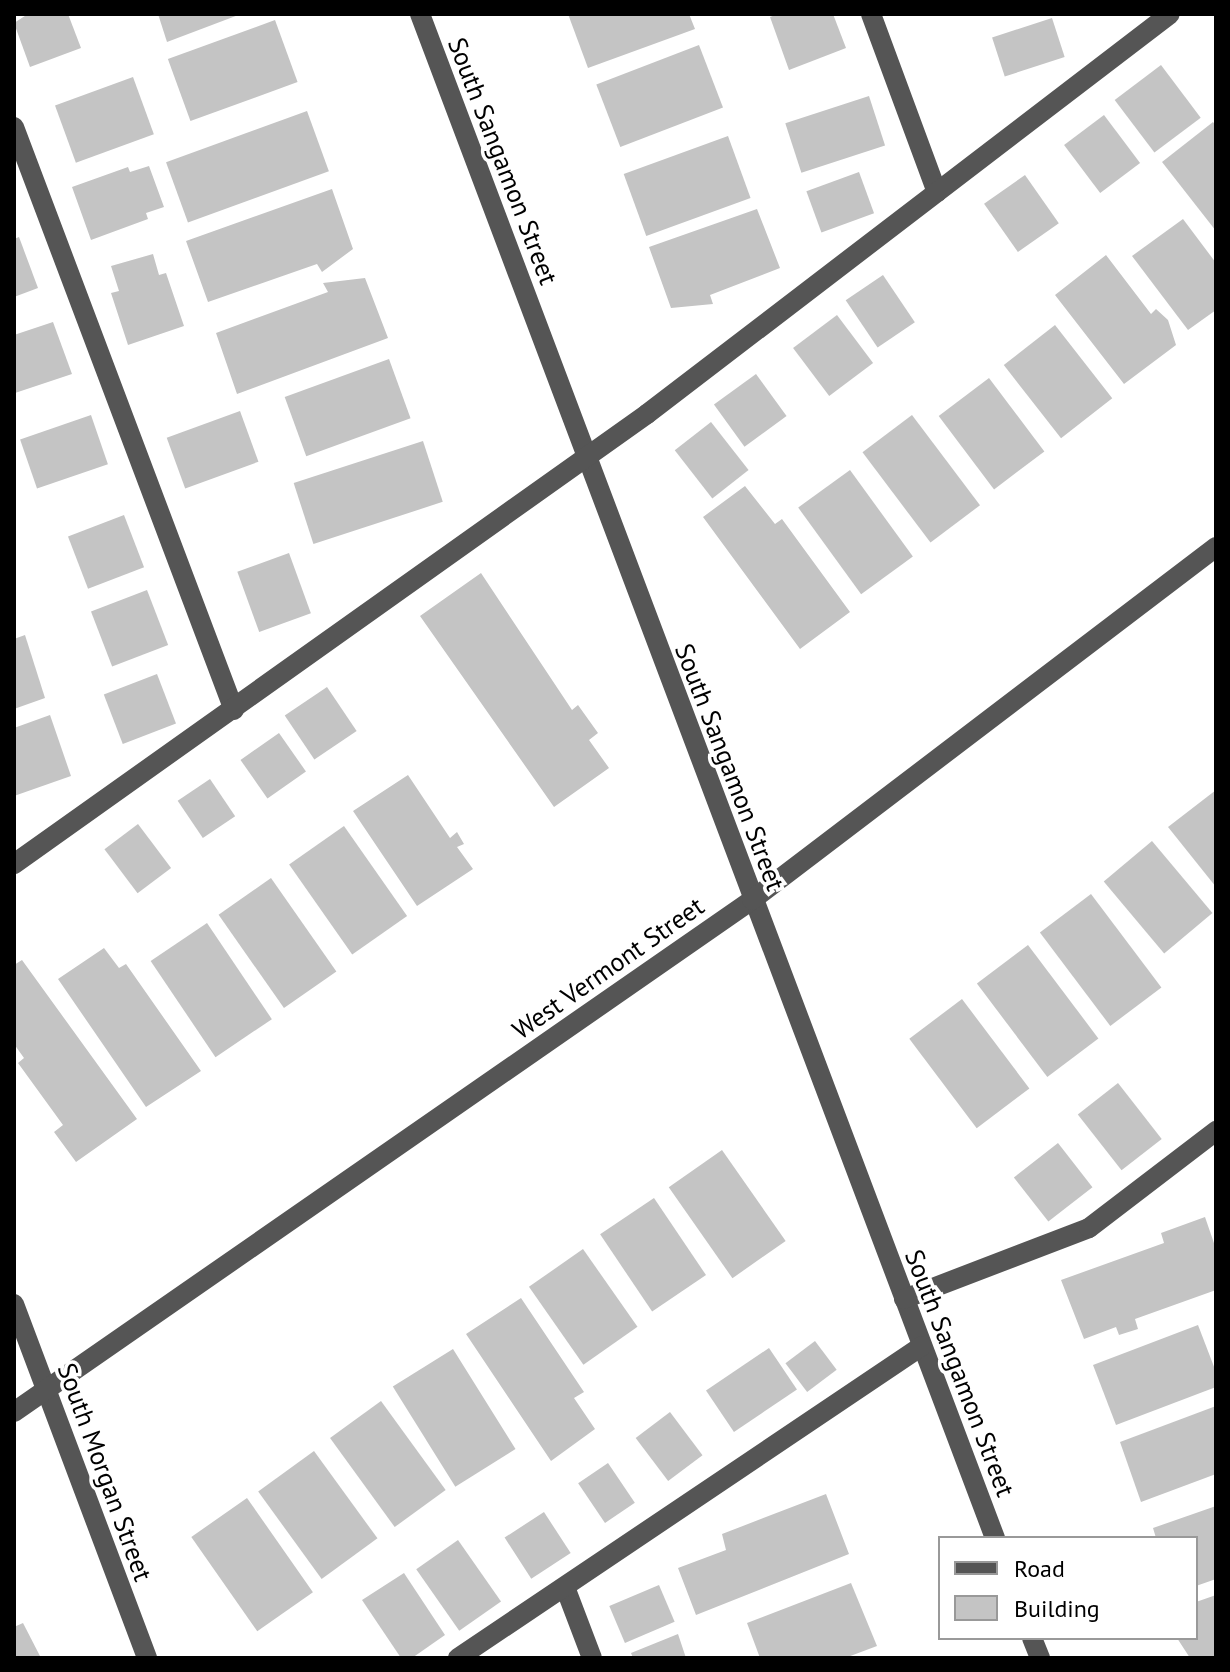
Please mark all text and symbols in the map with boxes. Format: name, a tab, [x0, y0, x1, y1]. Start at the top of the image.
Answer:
street label: South Sangamon Street	[441, 33, 565, 289]
street label: South Sangamon Street	[668, 639, 792, 895]
street label: West Vermont Street	[506, 890, 710, 1046]
street label: South Sangamon Street	[898, 1245, 1022, 1501]
street label: South Morgan Street	[51, 1359, 159, 1585]
legend	[938, 1536, 1198, 1640]
text: Road	[1014, 1553, 1065, 1584]
text: Building	[1014, 1593, 1100, 1624]

